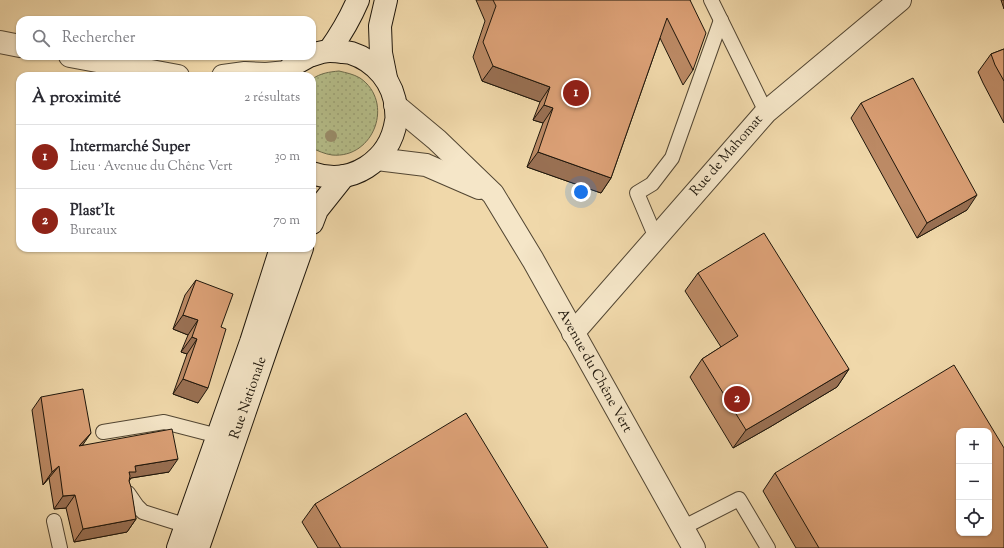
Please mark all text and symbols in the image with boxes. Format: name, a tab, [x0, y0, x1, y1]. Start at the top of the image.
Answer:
search box	[16, 16, 316, 60]
icon: search	[30, 27, 52, 49]
text: Rechercher	[62, 28, 135, 49]
pin: 1	[563, 78, 589, 108]
text: À proximité	[32, 86, 121, 110]
text: 2 résultats	[244, 89, 300, 107]
street label: Rue de Mahomat	[686, 111, 768, 201]
text: Intermarché Super	[70, 137, 190, 158]
text: 1	[43, 148, 47, 166]
text: 30 m	[274, 148, 300, 166]
text: Lieu · Avenue du Chêne Vert	[70, 158, 233, 176]
your location	[571, 182, 591, 202]
text: Plast'It	[70, 201, 115, 222]
text: 2	[42, 212, 48, 230]
text: 70 m	[273, 212, 300, 230]
text: Bureaux	[70, 222, 117, 240]
street label: Avenue du Chêne Vert	[552, 306, 636, 437]
street label: Rue Nationale	[226, 354, 272, 442]
pin: 2	[724, 384, 750, 414]
map controls	[956, 428, 992, 536]
button: +	[956, 428, 992, 464]
button: −	[956, 464, 992, 500]
button: locate	[956, 500, 992, 536]

